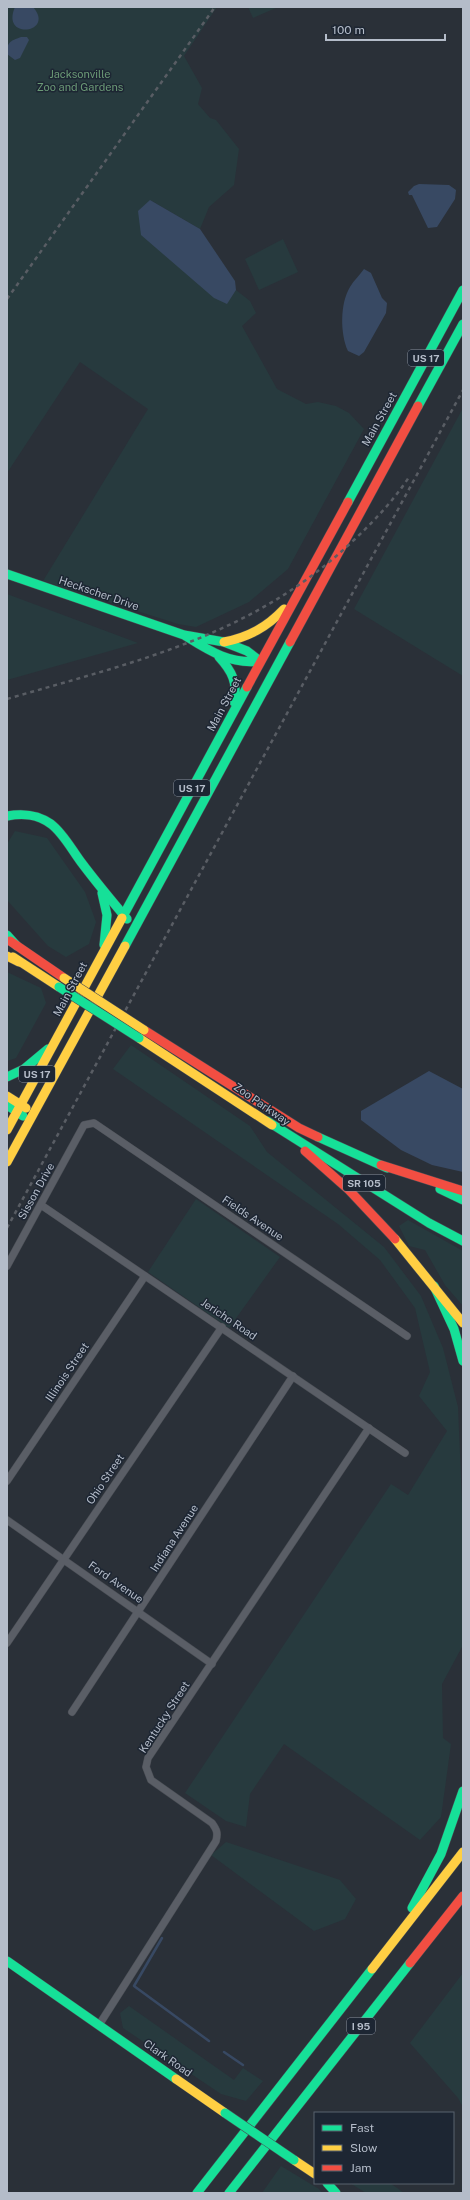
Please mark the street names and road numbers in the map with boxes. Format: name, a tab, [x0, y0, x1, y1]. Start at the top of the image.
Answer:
road number: US 17	[408, 350, 444, 366]
street label: Main Street	[359, 390, 399, 448]
street label: Heckscher Drive	[57, 574, 141, 612]
street label: Main Street	[205, 675, 243, 733]
road number: US 17	[174, 780, 210, 796]
street label: Main Street	[51, 960, 89, 1018]
road number: US 17	[19, 1066, 55, 1082]
street label: Zoo Parkway	[232, 1080, 292, 1128]
street label: Sisson Drive	[16, 1161, 56, 1221]
road number: SR 105	[343, 1175, 385, 1191]
street label: Fields Avenue	[220, 1193, 286, 1243]
street label: Jericho Road	[199, 1296, 259, 1342]
street label: Illinois Street	[43, 1340, 91, 1404]
street label: Ohio Street	[84, 1452, 126, 1506]
street label: Indiana Avenue	[148, 1502, 200, 1574]
street label: Ford Avenue	[86, 1559, 146, 1605]
street label: Kentucky Street	[136, 1679, 192, 1755]
road number: I 95	[347, 2018, 375, 2034]
street label: Clark Road	[142, 2037, 194, 2079]

